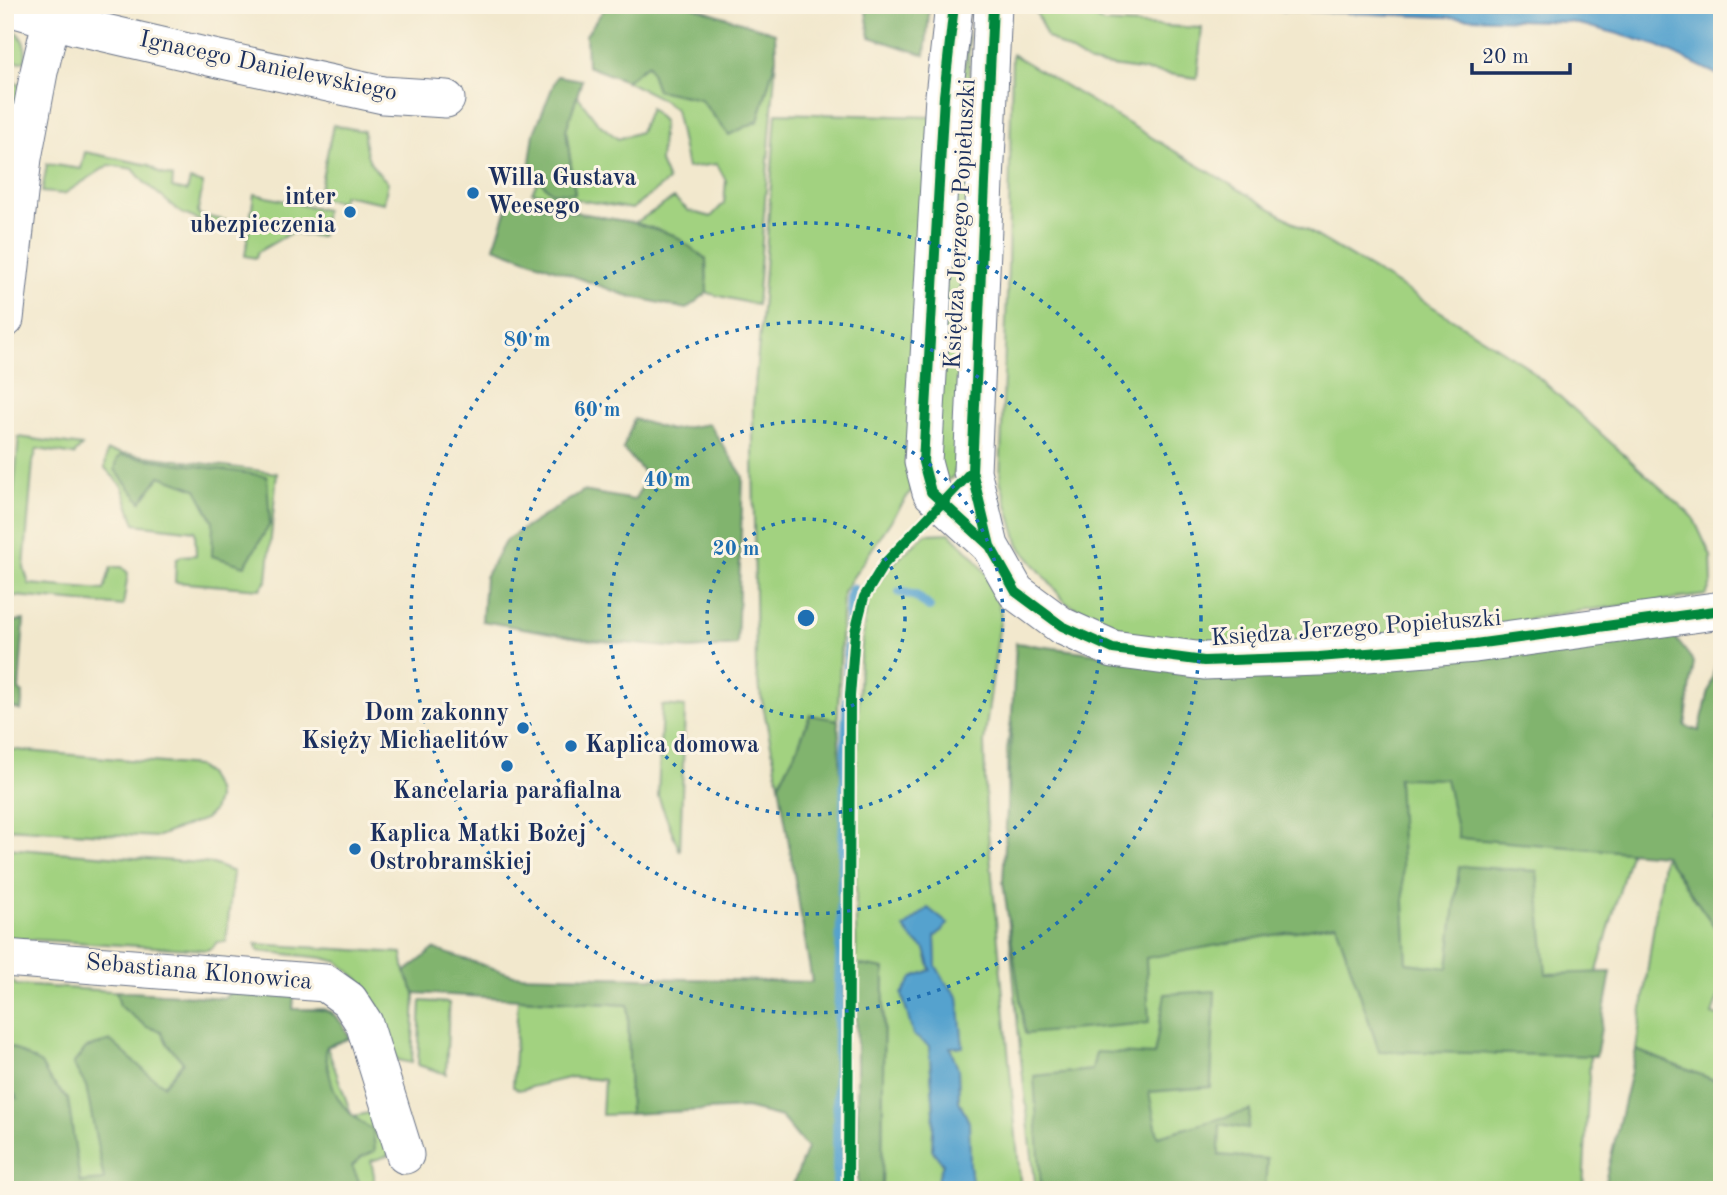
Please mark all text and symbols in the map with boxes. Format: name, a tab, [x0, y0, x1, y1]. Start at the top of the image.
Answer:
street label: Ignacego Danielewskiego	[137, 28, 399, 106]
scale bar	[1472, 32, 1570, 76]
text: 20 m	[1482, 47, 1529, 68]
street label: Księdza Jerzego Popiełuszki	[941, 78, 981, 370]
place label: Willa Gustava Weesego	[487, 167, 637, 219]
marker: Willa Gustava Weesego	[465, 185, 481, 201]
place label: inter ubezpieczenia	[190, 186, 336, 238]
marker: inter ubezpieczenia	[342, 204, 358, 220]
text: 80 m	[503, 330, 551, 351]
text: 60 m	[573, 400, 621, 421]
text: 40 m	[643, 470, 691, 491]
text: 20 m	[712, 539, 760, 560]
centre of rings	[794, 606, 818, 630]
street label: Księdza Jerzego Popiełuszki	[1210, 607, 1502, 651]
place label: Dom zakonny Księży Michaelitów	[301, 702, 509, 754]
marker: Dom zakonny Księży Michaelitów	[515, 720, 531, 736]
place label: Kaplica domowa	[585, 734, 759, 758]
marker: Kaplica domowa	[563, 738, 579, 754]
marker: Kancelaria parafialna	[499, 758, 515, 774]
place label: Kancelaria parafialna	[392, 780, 622, 804]
place label: Kaplica Matki Bożej Ostrobramskiej	[369, 823, 586, 875]
marker: Kaplica Matki Bożej Ostrobramskiej	[347, 841, 363, 857]
street label: Sebastiana Klonowica	[85, 951, 313, 995]

